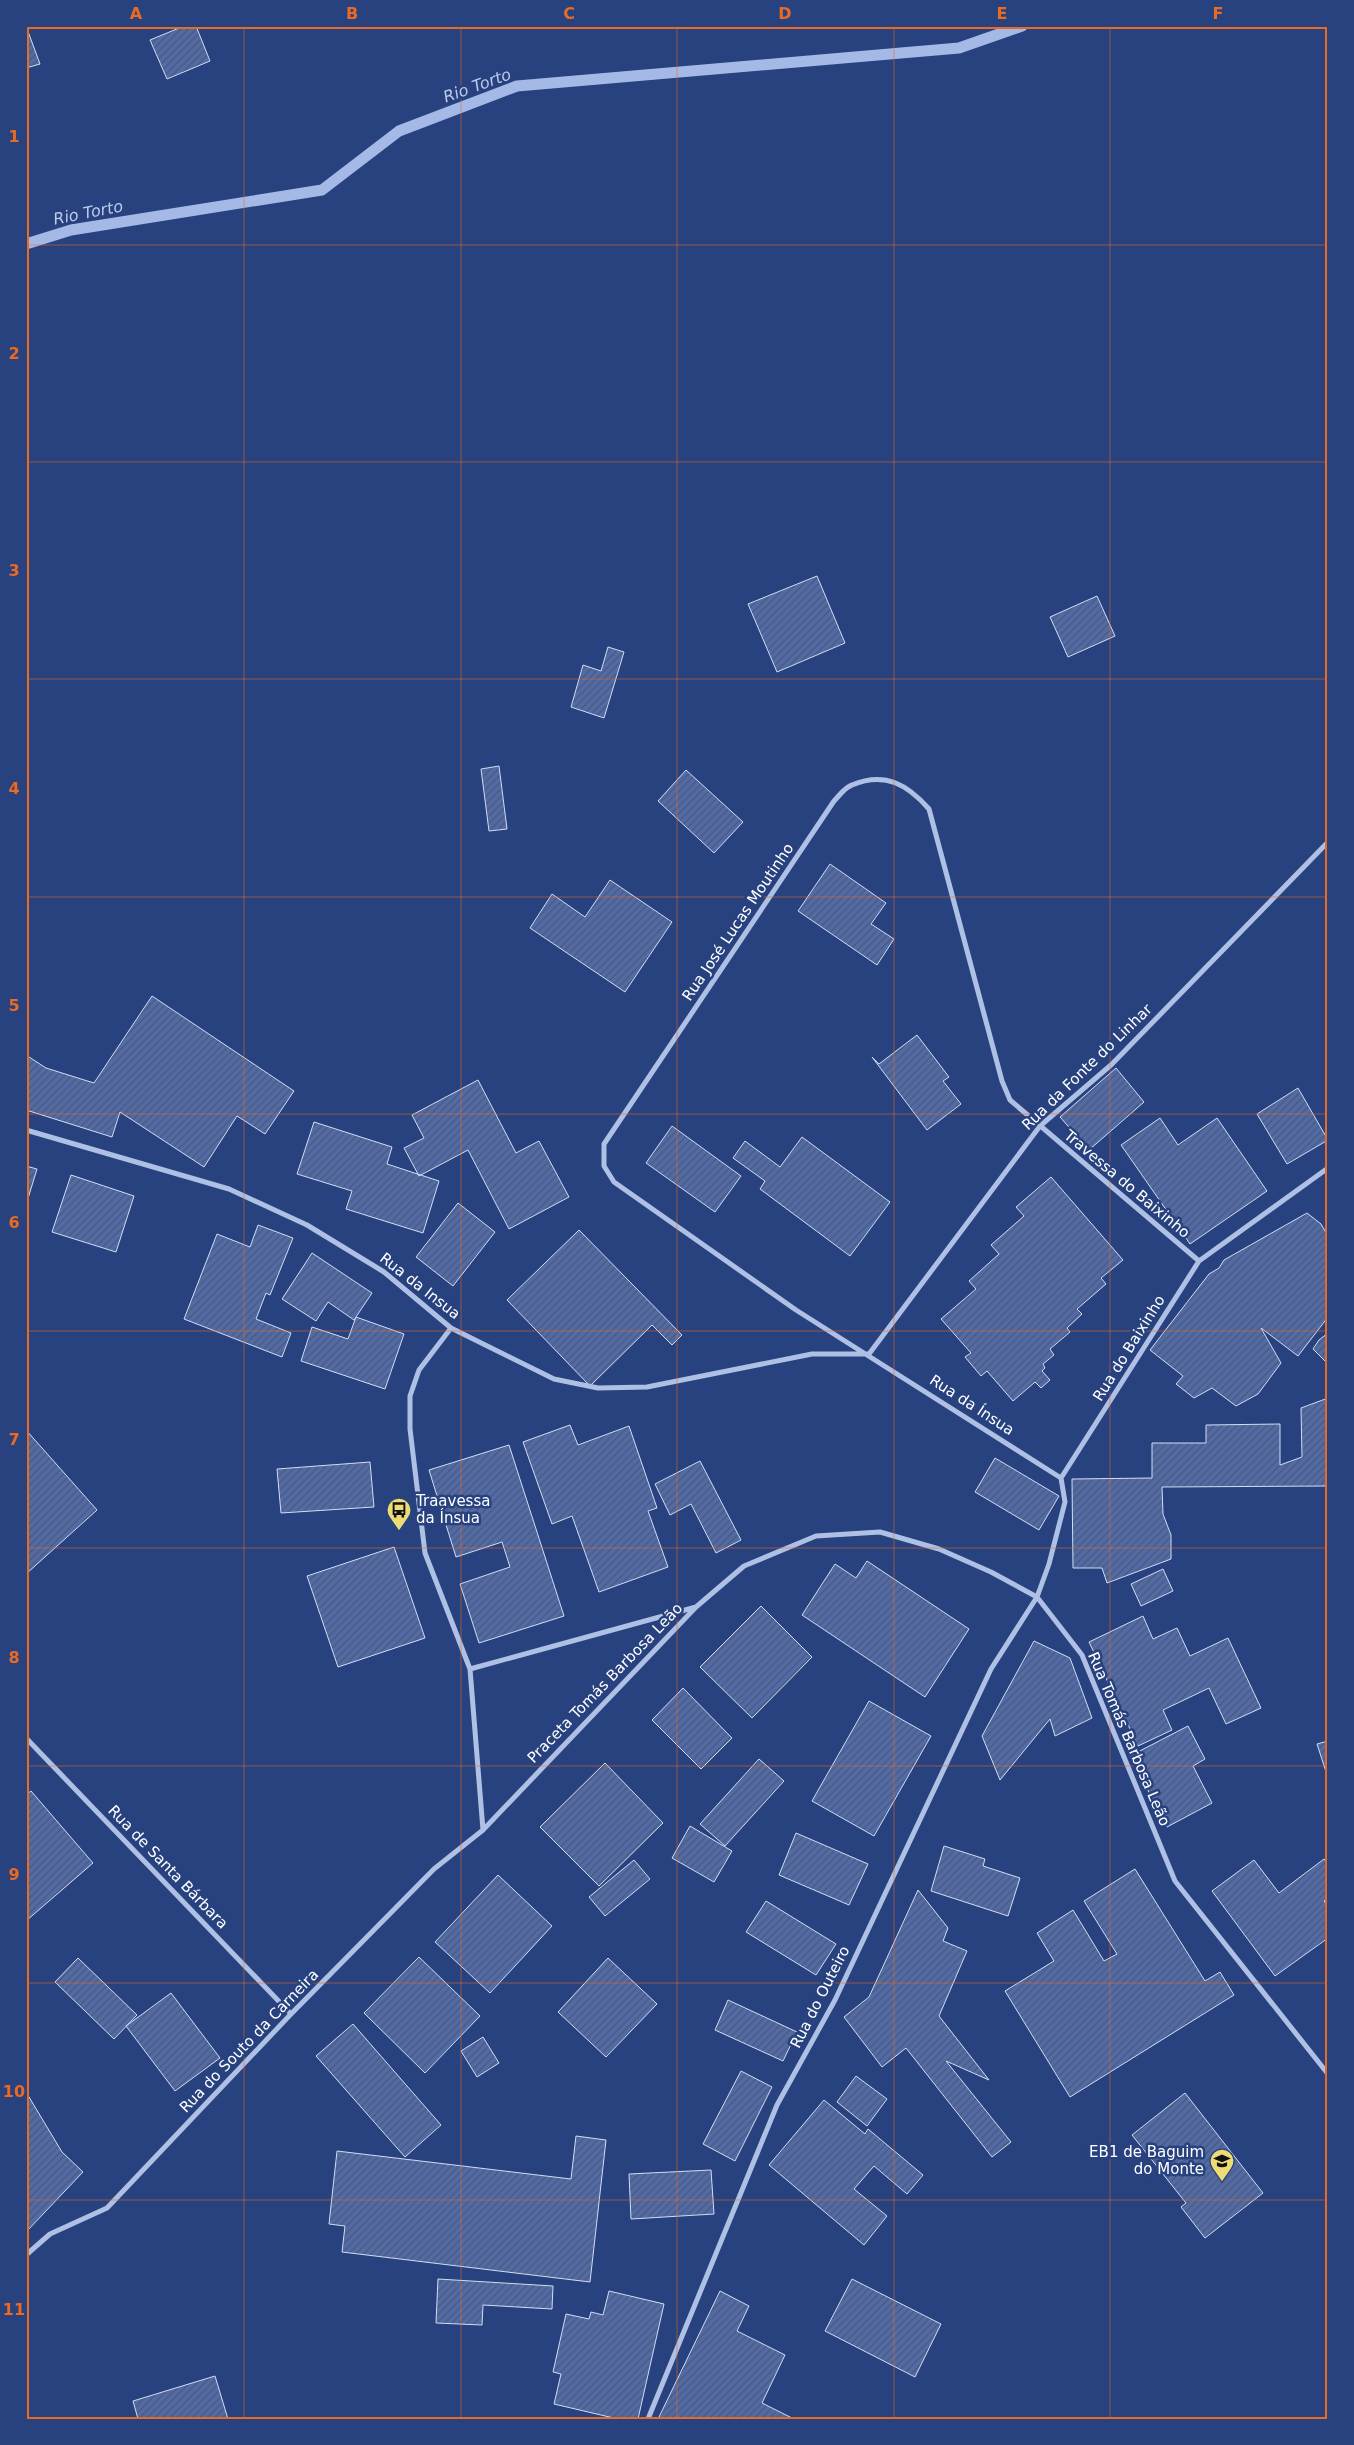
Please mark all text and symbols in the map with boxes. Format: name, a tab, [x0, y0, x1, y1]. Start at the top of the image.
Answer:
text: A	[130, 4, 143, 23]
text: B	[346, 4, 358, 23]
text: C	[563, 4, 575, 23]
text: D	[778, 4, 792, 23]
text: E	[997, 4, 1007, 23]
text: F	[1213, 4, 1223, 23]
water label: Rio Torto	[441, 64, 514, 106]
text: 1	[8, 127, 20, 146]
water label: Rio Torto	[52, 196, 125, 229]
text: 2	[8, 344, 20, 363]
text: 3	[8, 561, 20, 580]
text: 4	[8, 779, 20, 798]
street label: Rua José Lucas Moutinho	[678, 840, 798, 1004]
text: 5	[8, 996, 20, 1015]
street label: Rua da Fonte do Linhar	[1018, 1000, 1156, 1134]
street label: Travessa do Baixinho	[1060, 1126, 1193, 1242]
text: 6	[8, 1213, 20, 1232]
street label: Rua da Insua	[376, 1249, 464, 1323]
street label: Rua do Baixinho	[1089, 1292, 1169, 1404]
street label: Rua da Ínsua	[926, 1370, 1018, 1439]
text: 7	[8, 1430, 20, 1449]
place label: Traavessa da Ínsua	[415, 1492, 490, 1527]
bus stop icon: Traavessa da Ínsua	[386, 1497, 412, 1531]
street label: Praceta Tomás Barbosa Leão	[524, 1599, 686, 1767]
text: 8	[8, 1648, 20, 1667]
street label: Rua Tomás Barbosa Leão	[1084, 1649, 1174, 1829]
street label: Rua de Santa Bárbara	[104, 1802, 232, 1932]
text: 9	[8, 1865, 20, 1884]
street label: Rua do Outeiro	[786, 1943, 854, 2051]
street label: Rua do Souto da Carneira	[176, 1966, 322, 2116]
text: 10	[3, 2082, 25, 2101]
place label: EB1 de Baguim do Monte	[1089, 2143, 1204, 2178]
school or university icon: EB1 de Baguim do Monte	[1209, 2148, 1235, 2182]
text: 11	[3, 2300, 25, 2319]

